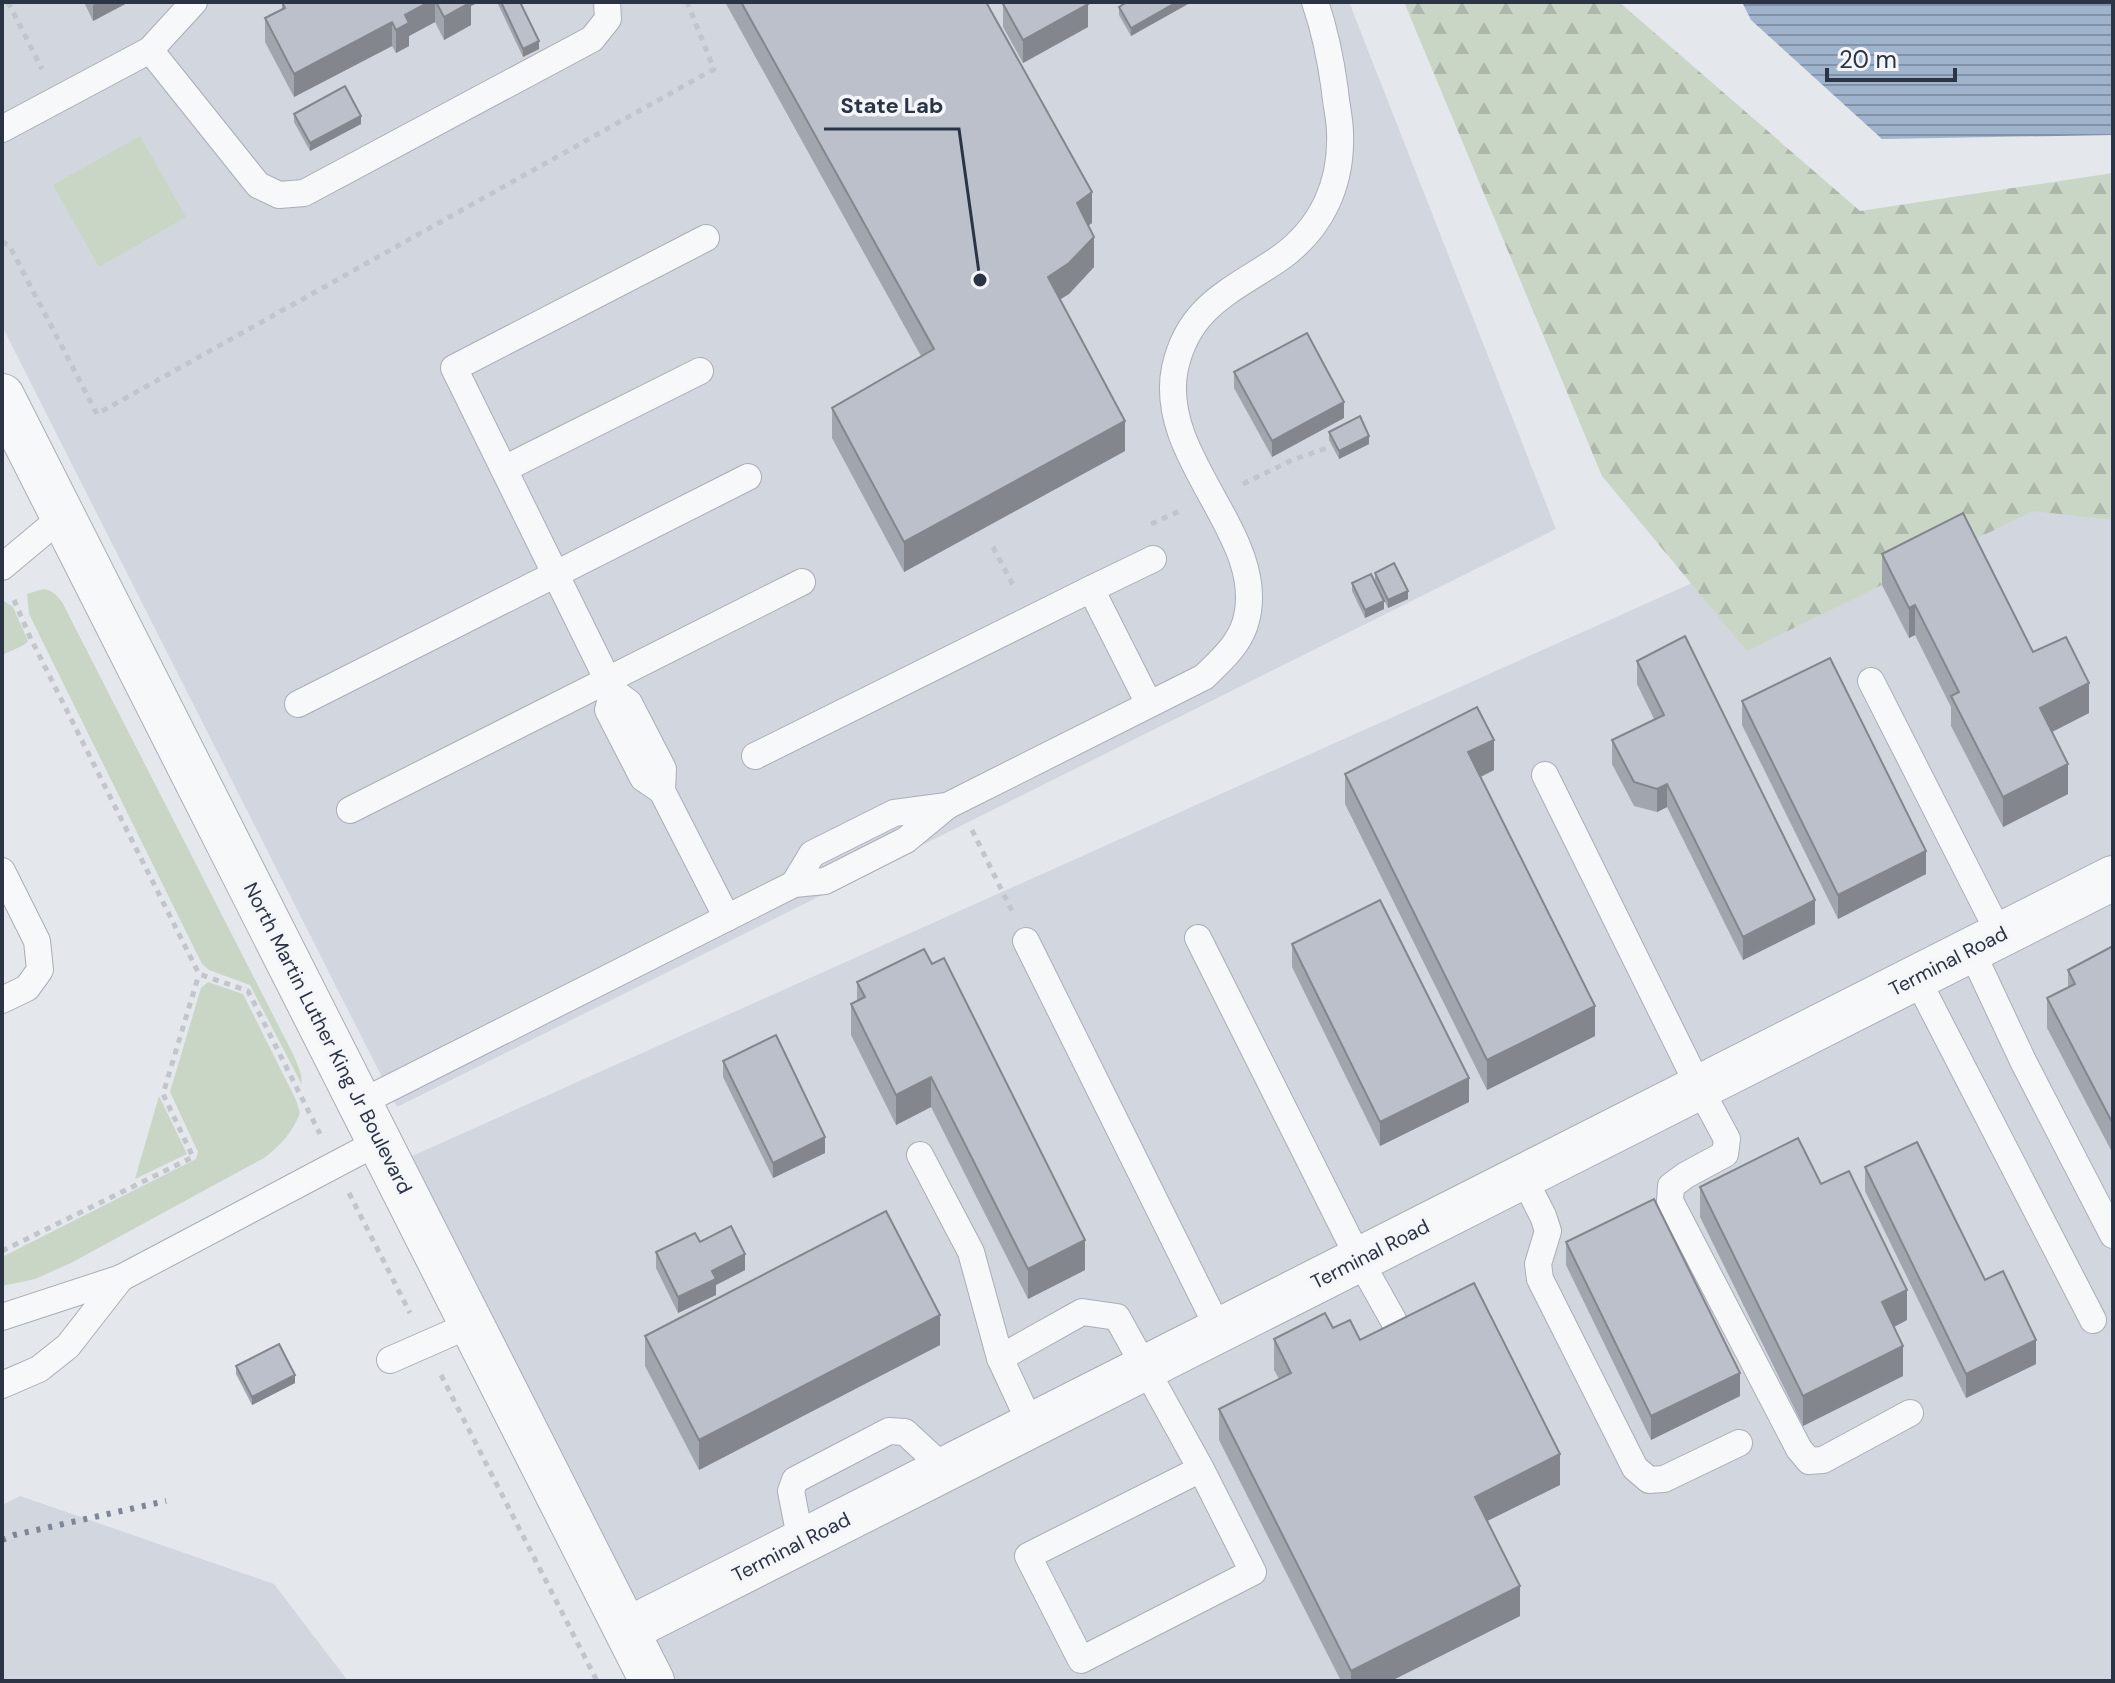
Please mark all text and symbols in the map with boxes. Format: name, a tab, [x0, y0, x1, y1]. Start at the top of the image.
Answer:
scale bar	[1827, 32, 1955, 82]
text: 20 m	[1839, 44, 1897, 75]
callout: State Lab	[824, 83, 959, 129]
text: State Lab	[841, 91, 943, 120]
street label: North Martin Luther King Jr Boulevard	[238, 878, 418, 1198]
street label: Terminal Road	[1884, 920, 2012, 1002]
street label: Terminal Road	[1306, 1213, 1434, 1295]
street label: Terminal Road	[727, 1506, 855, 1588]

